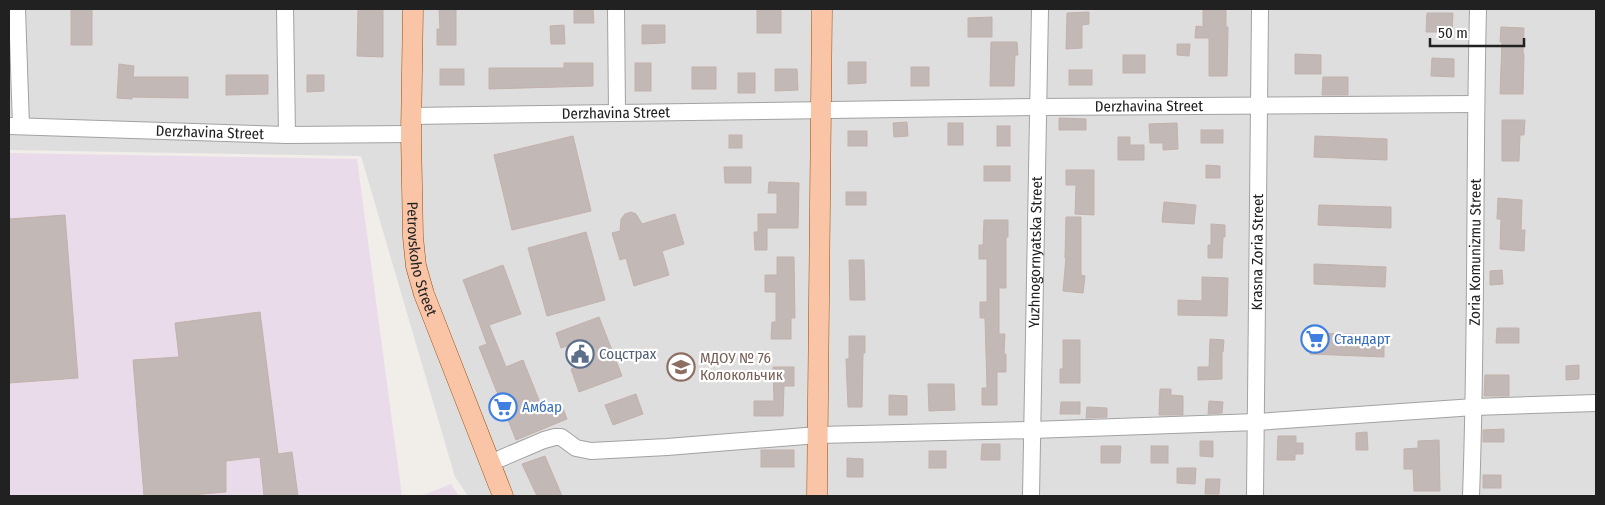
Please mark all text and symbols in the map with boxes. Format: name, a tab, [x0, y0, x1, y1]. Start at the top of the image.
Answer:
scale bar	[1430, 15, 1524, 47]
text: 50 m	[1438, 24, 1468, 42]
street label: Derzhavina Street	[1095, 97, 1203, 116]
street label: Derzhavina Street	[562, 103, 670, 123]
street label: Derzhavina Street	[155, 122, 264, 143]
street label: Yuzhnogornyatska Street	[1025, 176, 1046, 328]
street label: Zoria Komunizmu Street	[1466, 178, 1485, 326]
street label: Krasna Zoria Street	[1248, 193, 1267, 310]
street label: Petrovskoho Street	[403, 202, 441, 319]
supermarket icon: Стандарт	[1300, 324, 1330, 354]
place label: Стандарт	[1334, 330, 1391, 348]
public building icon: Соцстрах	[565, 339, 595, 369]
place label: Соцстрах	[599, 345, 657, 363]
place label: МДОУ № 76 Колокольчик	[700, 349, 783, 384]
school or university icon: МДОУ № 76 Колокольчик	[666, 352, 696, 382]
supermarket icon: Амбар	[488, 392, 518, 422]
place label: Амбар	[522, 398, 562, 416]

